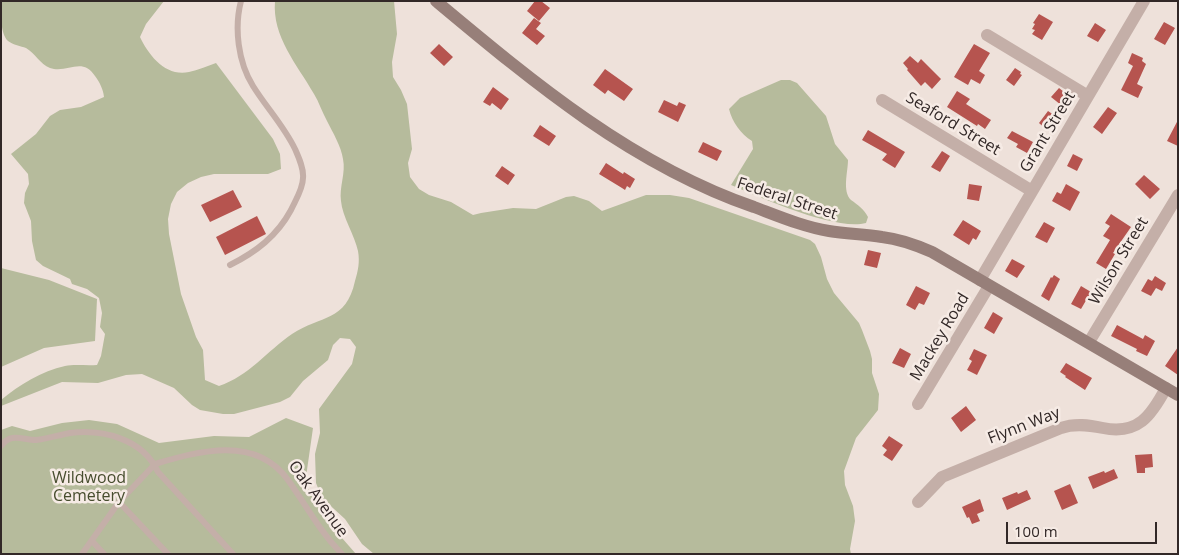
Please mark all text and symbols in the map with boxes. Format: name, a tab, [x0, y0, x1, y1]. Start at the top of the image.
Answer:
street label: Seaford Street	[902, 88, 1004, 160]
street label: Grant Street	[1016, 88, 1080, 176]
street label: Federal Street	[734, 174, 840, 224]
street label: Wilson Street	[1085, 214, 1153, 308]
street label: Mackey Road	[906, 290, 974, 384]
street label: Flynn Way	[985, 403, 1063, 449]
street label: Oak Avenue	[284, 457, 352, 541]
park label: Wildwood Cemetery	[52, 468, 126, 506]
scale bar	[1009, 512, 1160, 544]
text: 100 m	[1014, 521, 1058, 541]

